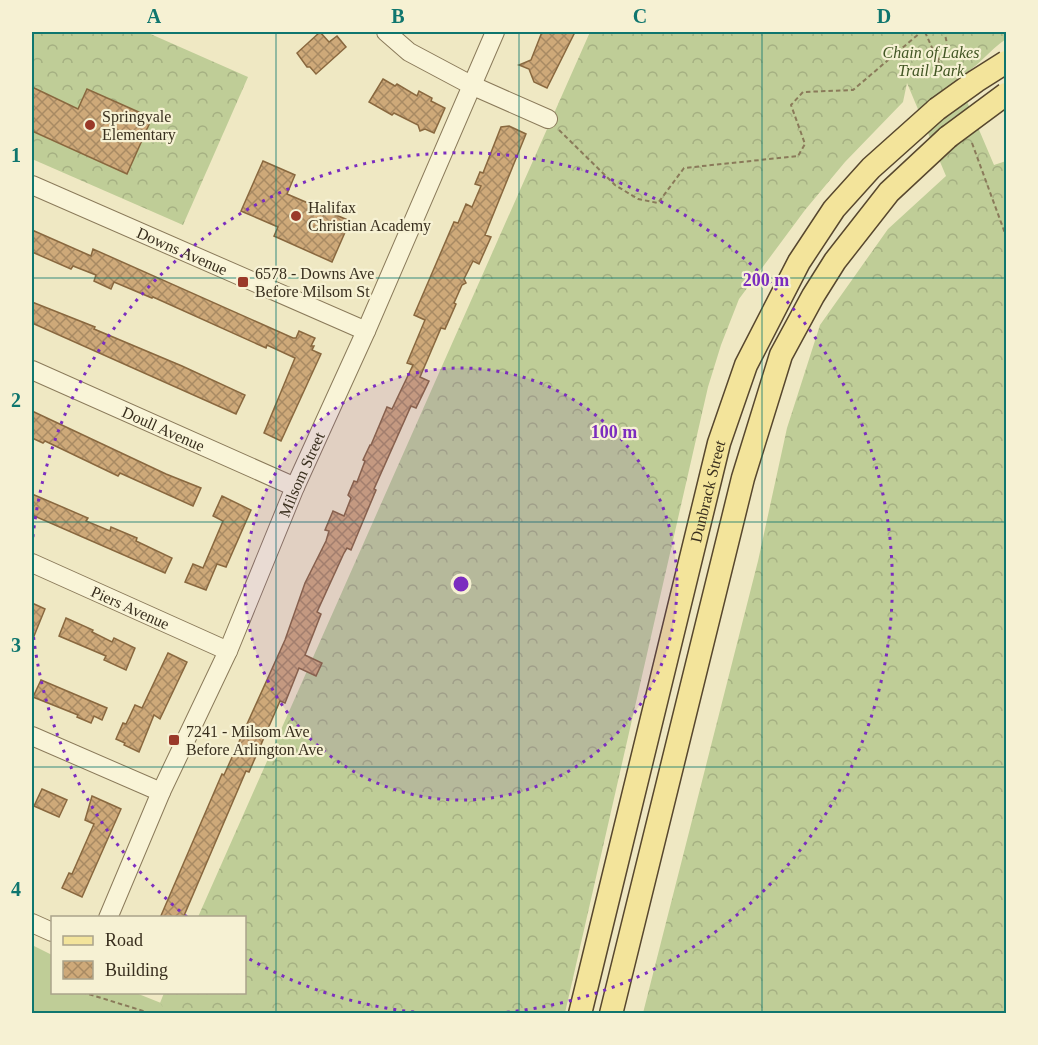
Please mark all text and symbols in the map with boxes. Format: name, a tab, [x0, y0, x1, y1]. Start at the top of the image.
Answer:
text: A	[147, 5, 162, 27]
text: B	[391, 5, 405, 27]
text: C	[633, 5, 647, 27]
text: D	[877, 5, 891, 27]
park label: Chain of Lakes Trail Park	[883, 44, 979, 79]
place label: Springvale Elementary	[102, 108, 176, 144]
marker: Springvale Elementary	[83, 118, 97, 132]
text: 1	[11, 144, 21, 166]
place label: Halifax Christian Academy	[308, 199, 431, 235]
marker: Halifax Christian Academy	[289, 209, 303, 223]
street label: Downs Avenue	[134, 224, 230, 278]
place label: 6578 - Downs Ave Before Milsom St	[255, 265, 374, 300]
text: 200 m	[743, 270, 789, 290]
marker: 6578 - Downs Ave Before Milsom St	[236, 275, 250, 289]
text: 2	[11, 389, 21, 411]
street label: Doull Avenue	[120, 403, 207, 455]
text: 100 m	[591, 422, 637, 442]
street label: Milsom Street	[276, 429, 328, 520]
street label: Dunbrack Street	[687, 437, 729, 544]
centre of rings	[451, 574, 471, 594]
street label: Piers Avenue	[89, 583, 172, 633]
text: 3	[11, 634, 21, 656]
place label: 7241 - Milsom Ave Before Arlington Ave	[186, 723, 323, 759]
marker: 7241 - Milsom Ave Before Arlington Ave	[167, 733, 181, 747]
text: 4	[11, 878, 21, 900]
legend	[51, 916, 246, 994]
text: Road	[105, 930, 143, 950]
text: Building	[105, 960, 168, 980]

